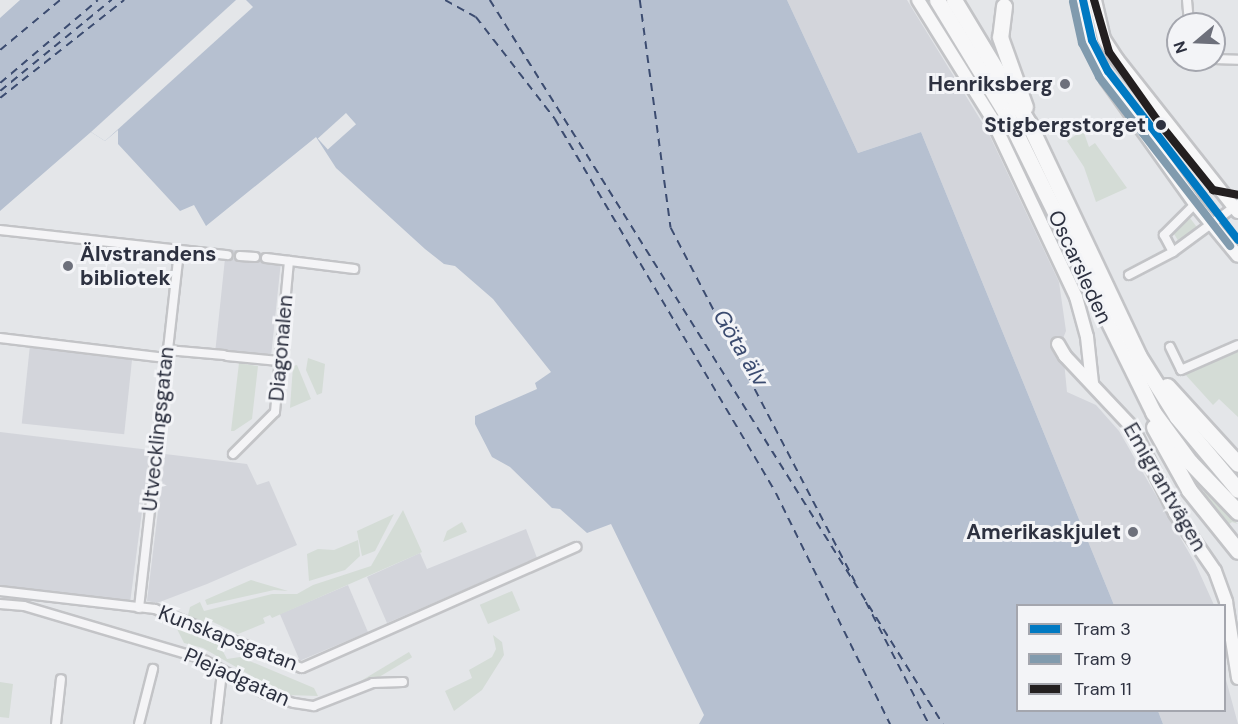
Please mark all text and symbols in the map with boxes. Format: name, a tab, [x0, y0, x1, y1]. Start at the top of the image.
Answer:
north arrow	[1166, 12, 1226, 72]
text: N	[1169, 38, 1192, 56]
place label: Henriksberg	[928, 71, 1053, 97]
marker: Henriksberg	[1058, 77, 1072, 91]
place label: Stigbergstorget	[984, 112, 1146, 138]
marker: Stigbergstorget	[1151, 115, 1171, 135]
street label: Oscarsleden	[1043, 206, 1117, 328]
place label: Älvstrandens bibliotek	[80, 241, 216, 291]
marker: Älvstrandens bibliotek	[61, 259, 75, 273]
street label: Diagonalen	[264, 294, 298, 402]
water label: Göta älv	[708, 305, 774, 391]
street label: Utvecklingsgatan	[137, 345, 179, 513]
street label: Emigrantvägen	[1118, 418, 1212, 556]
place label: Amerikaskjulet	[966, 519, 1121, 545]
marker: Amerikaskjulet	[1126, 525, 1140, 539]
street label: Kunskapsgatan	[155, 600, 301, 676]
legend	[1016, 604, 1226, 712]
text: Tram 3	[1074, 617, 1131, 641]
street label: Plejadgatan	[180, 642, 294, 712]
text: Tram 9	[1074, 647, 1132, 671]
text: Tram 11	[1074, 677, 1132, 701]

